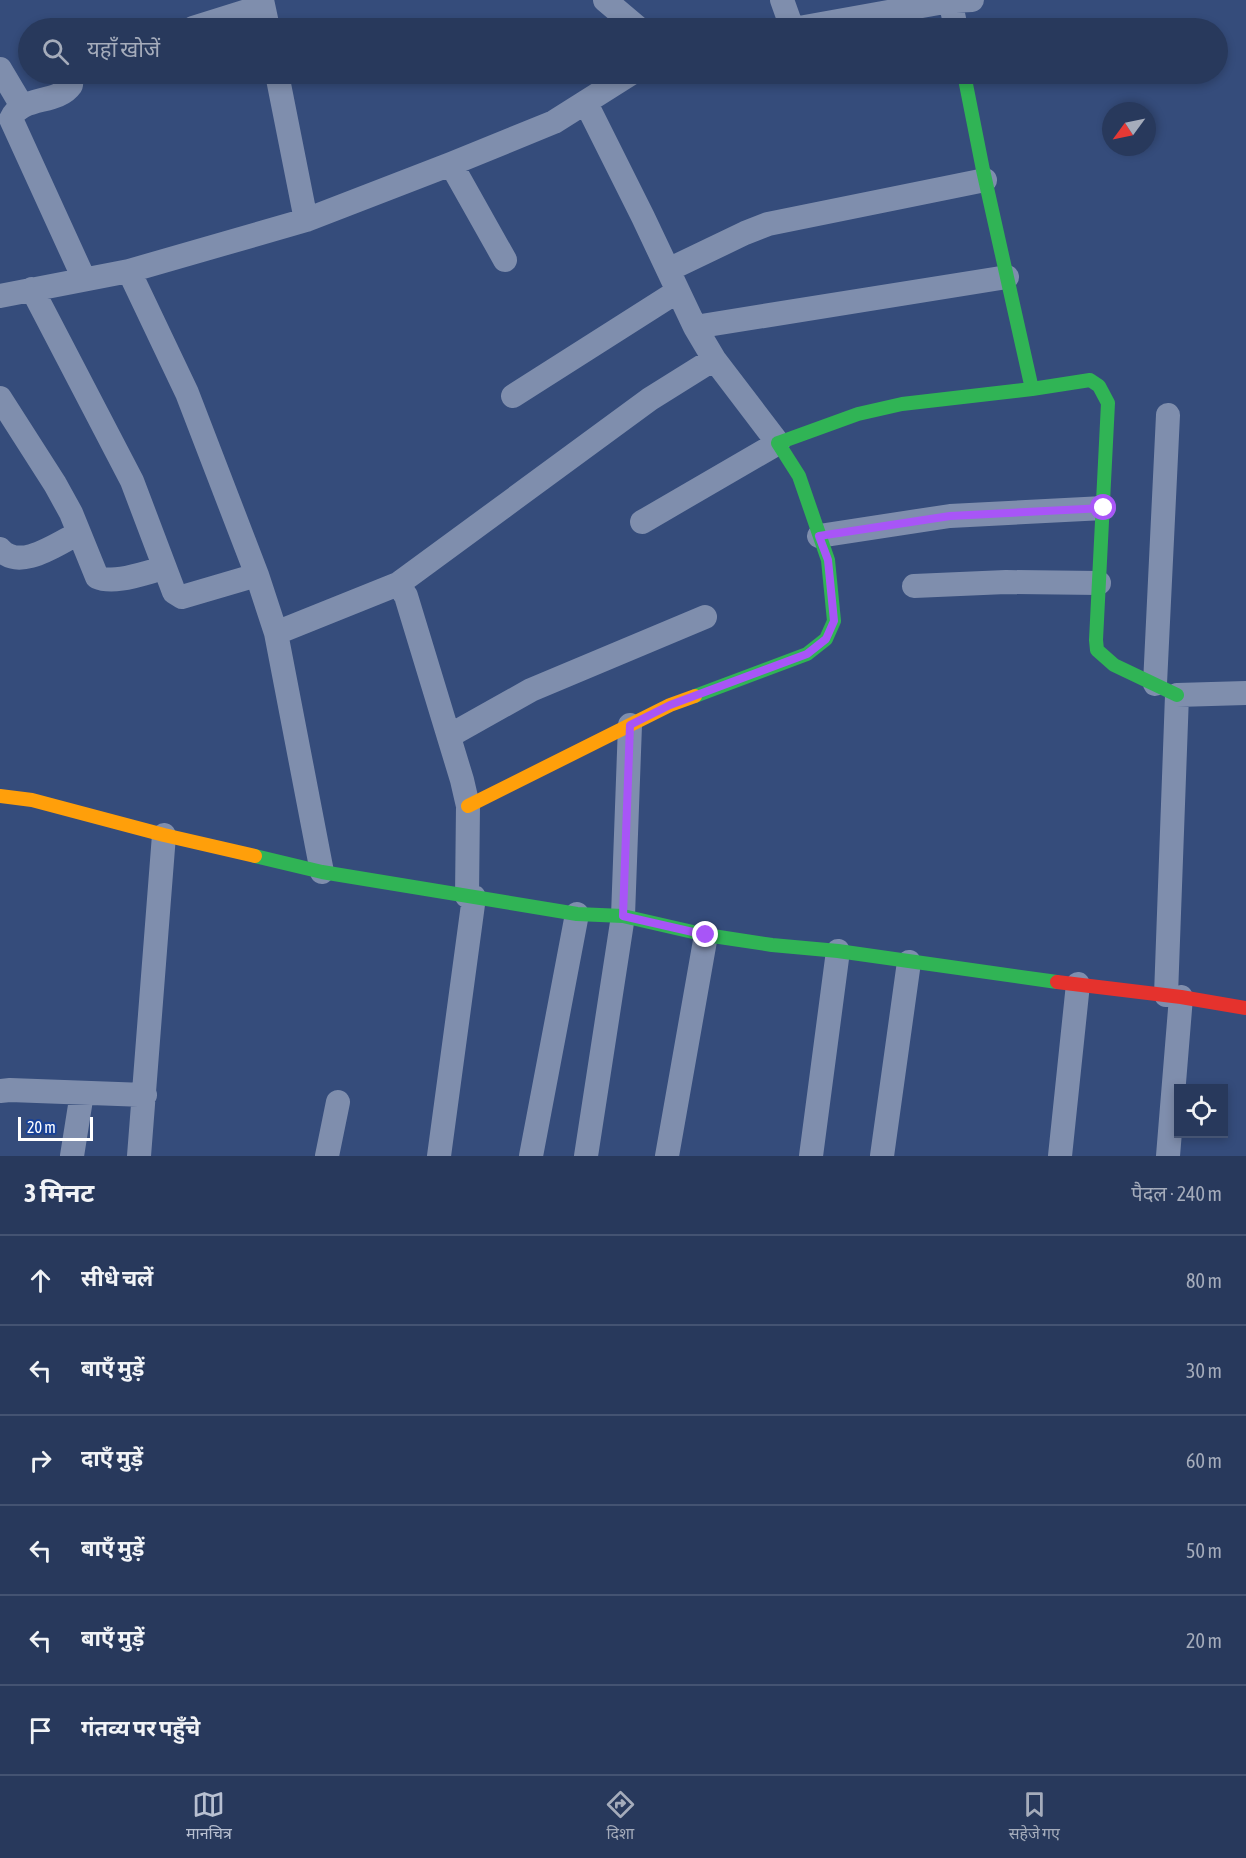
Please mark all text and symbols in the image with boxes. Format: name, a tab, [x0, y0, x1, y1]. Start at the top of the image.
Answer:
search box	[18, 18, 1228, 84]
icon: search	[39, 35, 72, 68]
text: यहाँ खोजें	[87, 36, 160, 62]
north arrow	[1102, 102, 1156, 156]
route start	[1090, 494, 1116, 520]
route end	[692, 921, 718, 947]
map controls	[1174, 1084, 1228, 1138]
button: locate	[1174, 1084, 1228, 1138]
scale bar	[18, 1114, 93, 1142]
text: 20 m	[27, 1118, 56, 1136]
text: 3 मिनट	[24, 1178, 94, 1208]
text: पैदल · 240 m	[1131, 1182, 1222, 1205]
icon: ahead	[24, 1264, 57, 1297]
text: सीधे चलें	[81, 1265, 153, 1291]
text: 80 m	[1186, 1269, 1222, 1292]
icon: left	[24, 1354, 57, 1387]
text: बाएँ मुड़ें	[81, 1355, 144, 1381]
text: 30 m	[1186, 1359, 1222, 1382]
icon: right	[24, 1444, 57, 1477]
text: दाएँ मुड़ें	[81, 1445, 143, 1471]
text: 60 m	[1186, 1449, 1222, 1472]
icon: left	[24, 1534, 57, 1567]
text: बाएँ मुड़ें	[81, 1535, 144, 1561]
text: 50 m	[1186, 1539, 1222, 1562]
icon: left	[24, 1624, 57, 1657]
text: बाएँ मुड़ें	[81, 1625, 144, 1651]
text: 20 m	[1186, 1629, 1222, 1652]
icon: arrive	[24, 1714, 57, 1747]
text: गंतव्य पर पहुँचे	[81, 1715, 200, 1741]
tab: मानचित्र	[186, 1788, 232, 1846]
tab: दिशा	[604, 1788, 637, 1846]
tab: सहेजे गए	[1009, 1788, 1060, 1846]

